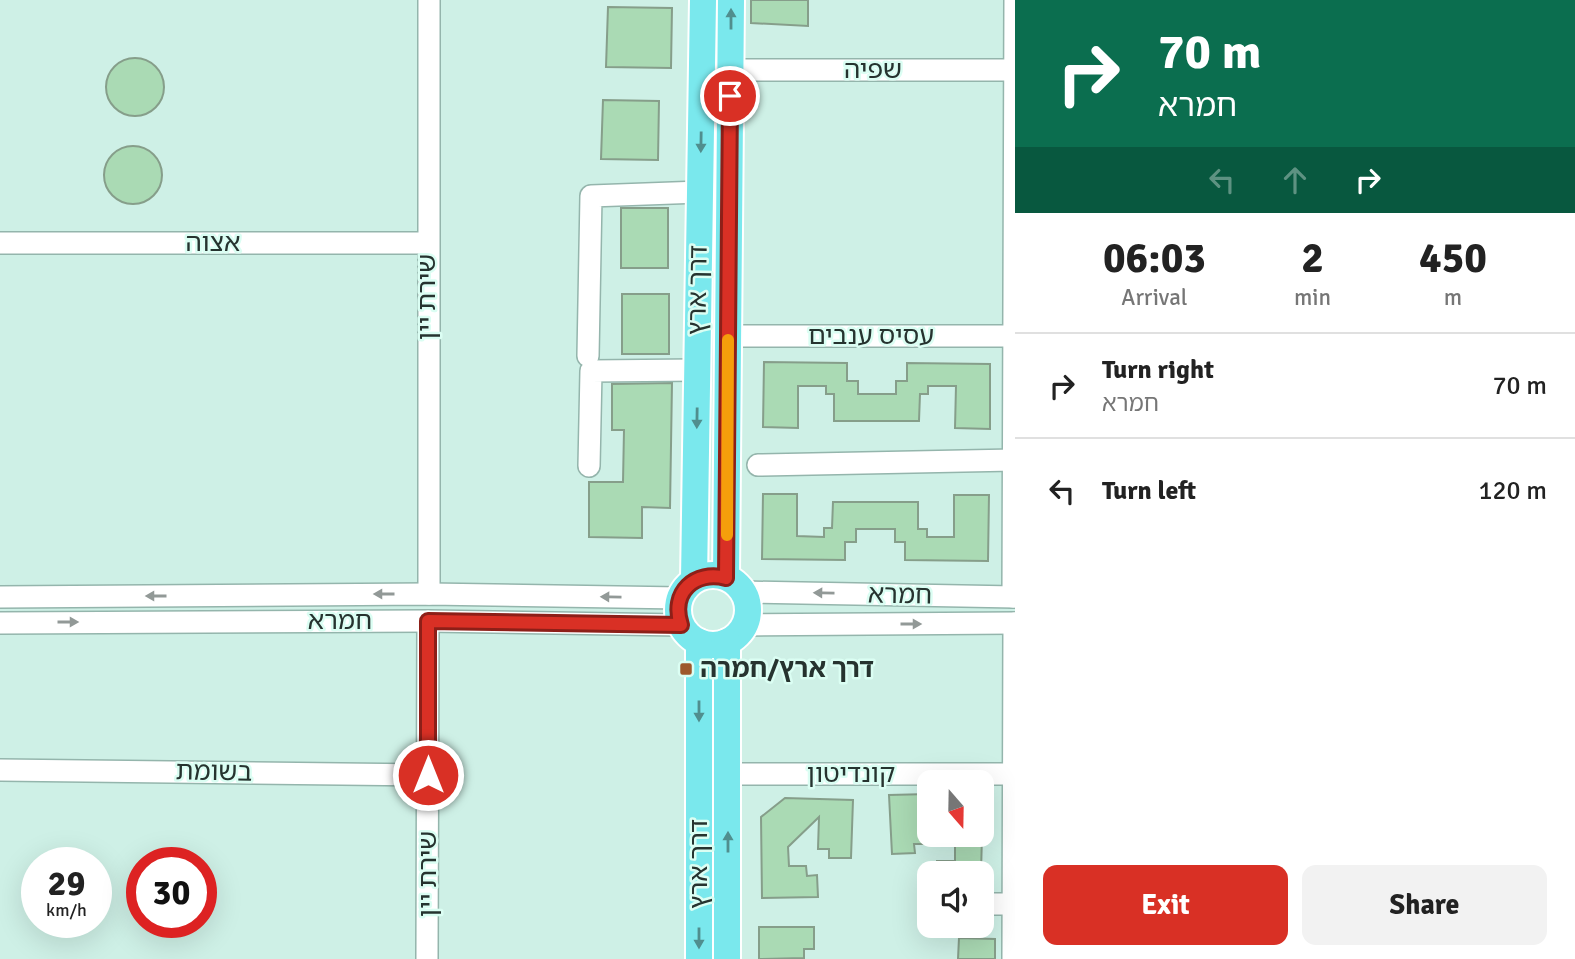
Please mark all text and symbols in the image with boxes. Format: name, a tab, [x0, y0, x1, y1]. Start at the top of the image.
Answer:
one-way arrow	[725, 8, 737, 30]
text: 70 m	[1158, 22, 1261, 82]
icon: right	[1043, 28, 1134, 119]
street label: שפיה	[844, 54, 902, 86]
pin	[700, 66, 760, 126]
icon: arrive	[711, 77, 749, 115]
text: חמרא	[1158, 86, 1237, 125]
one-way arrow	[695, 131, 706, 153]
icon: left	[1203, 161, 1241, 199]
icon: ahead	[1276, 161, 1314, 199]
icon: right	[1349, 161, 1387, 199]
street label: אצוה	[185, 227, 241, 259]
text: 06:03	[1103, 233, 1206, 284]
text: 2	[1301, 233, 1324, 284]
text: 450	[1419, 233, 1487, 284]
street label: דרך ארץ	[681, 245, 715, 335]
street label: שירת יין	[411, 254, 443, 340]
text: Arrival	[1121, 283, 1188, 312]
text: min	[1294, 283, 1331, 312]
text: m	[1444, 283, 1462, 312]
street label: עסיס ענבים	[808, 320, 934, 352]
text: Turn right	[1102, 354, 1214, 386]
icon: right	[1043, 367, 1081, 405]
text: 70 m	[1492, 370, 1547, 402]
text: חמרא	[1102, 389, 1159, 418]
one-way arrow	[691, 407, 702, 429]
icon: left	[1043, 472, 1081, 510]
text: Turn left	[1102, 475, 1196, 507]
text: 120 m	[1478, 475, 1547, 507]
street label: חמרא	[868, 578, 932, 612]
one-way arrow	[813, 587, 835, 599]
one-way arrow	[373, 588, 395, 600]
one-way arrow	[145, 590, 167, 602]
one-way arrow	[600, 591, 622, 602]
street label: חמרא	[308, 605, 372, 637]
one-way arrow	[57, 616, 79, 628]
one-way arrow	[900, 618, 922, 630]
place label: דרך ארץ/חמרה	[700, 653, 874, 685]
marker: דרך ארץ/חמרה	[678, 661, 694, 677]
one-way arrow	[693, 700, 705, 722]
position arrow	[391, 738, 465, 812]
street label: בשומת	[175, 755, 253, 789]
street label: קונדיטון	[807, 758, 895, 790]
north arrow	[917, 770, 994, 847]
map controls	[917, 770, 994, 938]
street label: דרך ארץ	[683, 819, 715, 909]
street label: שירת יין	[412, 831, 444, 917]
one-way arrow	[722, 831, 734, 853]
speed limit sign: 30	[126, 847, 217, 938]
button: sound	[917, 861, 994, 938]
text: 29	[48, 862, 85, 905]
button: Exit	[1043, 865, 1288, 945]
button: Share	[1302, 865, 1547, 945]
text: km/h	[46, 899, 87, 921]
one-way arrow	[693, 927, 705, 949]

